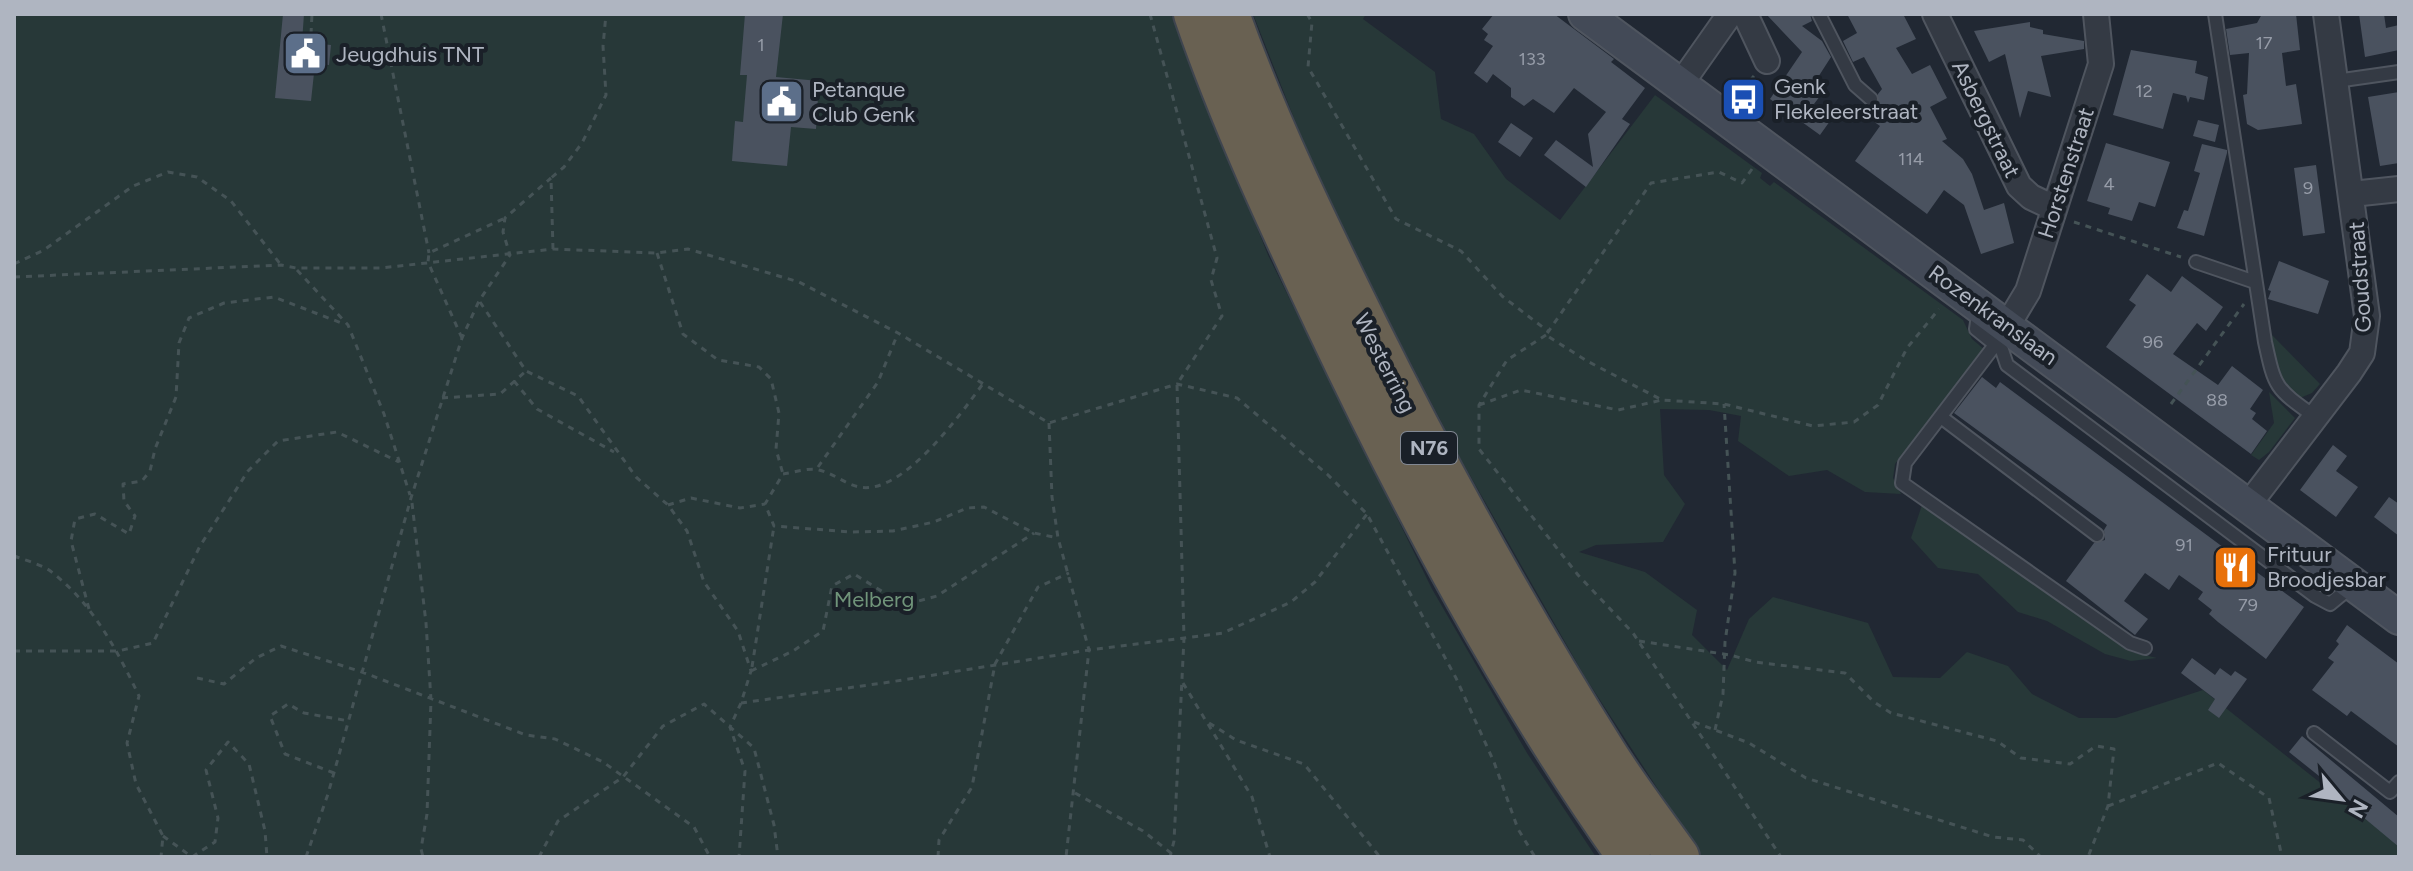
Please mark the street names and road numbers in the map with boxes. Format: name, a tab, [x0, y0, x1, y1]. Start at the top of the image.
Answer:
street label: Asbergstraat	[1946, 56, 2026, 182]
street label: Horstenstraat	[2032, 104, 2100, 242]
street label: Goudstraat	[2343, 220, 2377, 334]
street label: Rozenkranslaan	[1923, 259, 2063, 371]
street label: Westerring	[1348, 309, 1422, 417]
road number: N76	[1401, 432, 1457, 464]

